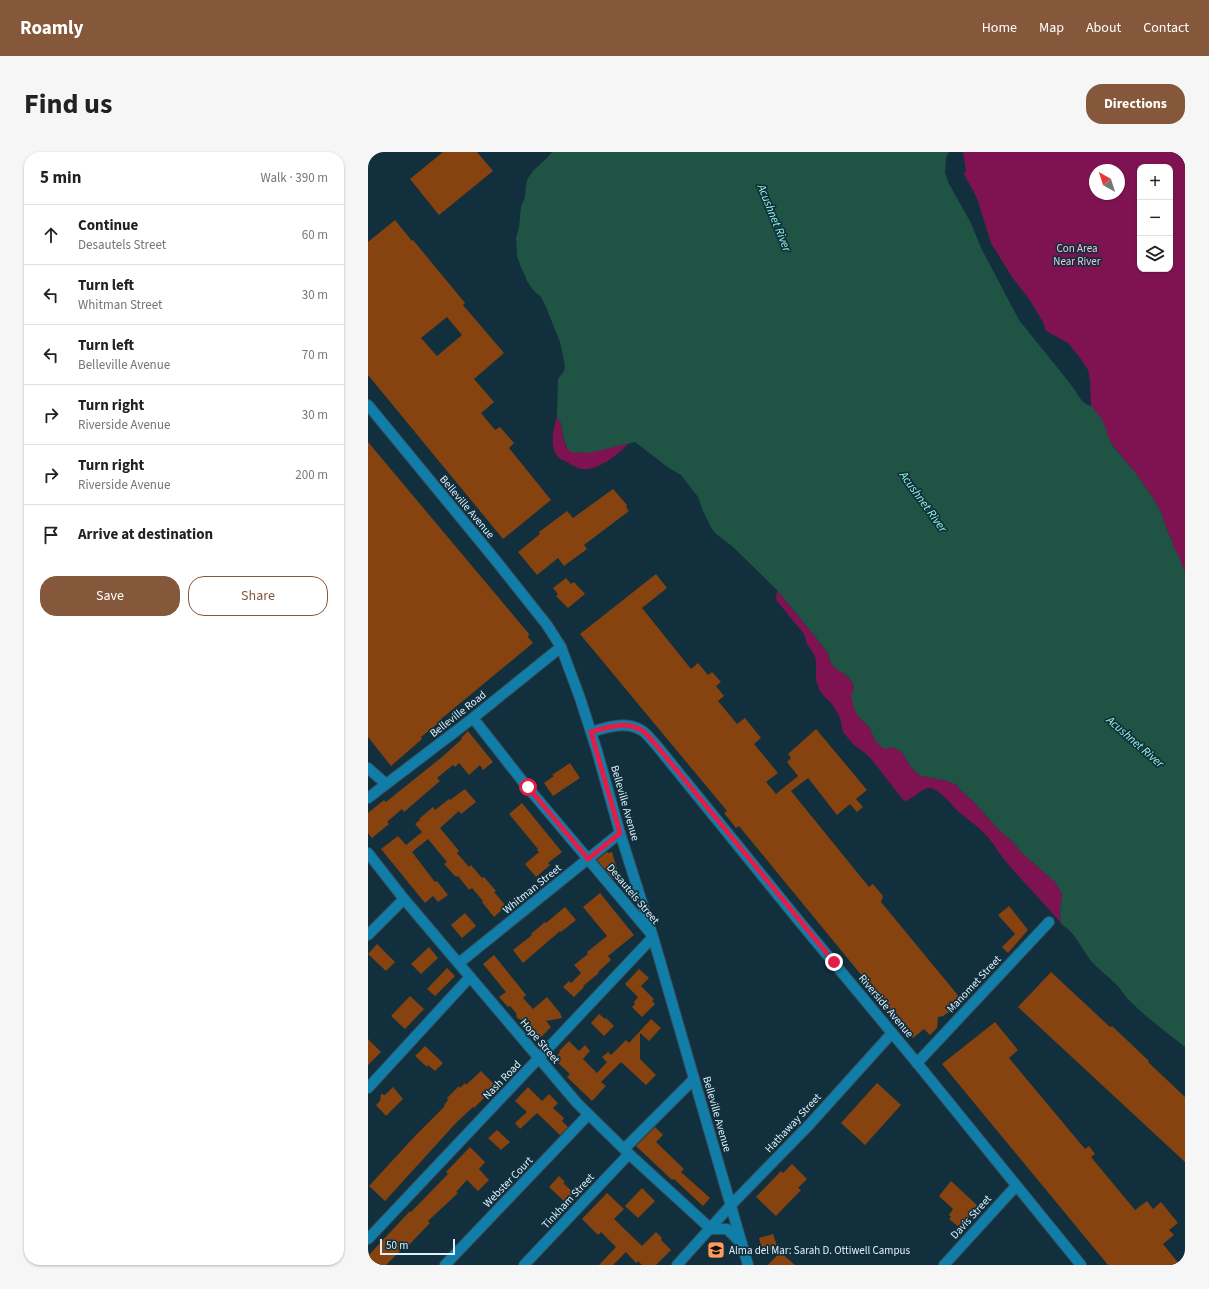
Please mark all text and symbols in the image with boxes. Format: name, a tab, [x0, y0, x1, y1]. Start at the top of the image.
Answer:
text: Roamly	[20, 15, 83, 42]
text: Home	[982, 18, 1017, 38]
text: Map	[1039, 18, 1064, 38]
text: About	[1086, 18, 1121, 38]
text: Contact	[1143, 18, 1189, 38]
text: Find us	[24, 84, 112, 124]
button: Directions	[1086, 84, 1185, 124]
north arrow	[1089, 164, 1125, 200]
map controls	[1137, 164, 1173, 272]
button: +	[1137, 164, 1173, 200]
text: 5 min	[40, 166, 81, 190]
text: Walk · 390 m	[260, 169, 328, 187]
water label: Acushnet River	[752, 181, 796, 255]
button: −	[1137, 200, 1173, 236]
text: Continue	[78, 215, 138, 236]
icon: ahead	[40, 224, 62, 246]
text: 60 m	[302, 226, 328, 244]
text: Desautels Street	[78, 236, 166, 254]
button: layers	[1137, 236, 1173, 272]
park label: Con Area Near River	[1053, 241, 1101, 269]
text: Turn left	[78, 275, 134, 296]
icon: left	[40, 284, 62, 306]
text: 30 m	[302, 286, 328, 304]
text: Whitman Street	[78, 296, 163, 314]
text: Turn left	[78, 335, 134, 356]
icon: left	[40, 344, 62, 366]
text: 70 m	[302, 346, 328, 364]
text: Belleville Avenue	[78, 356, 170, 374]
text: Turn right	[78, 395, 144, 416]
icon: right	[40, 404, 62, 426]
text: 30 m	[302, 406, 328, 424]
text: Riverside Avenue	[78, 416, 171, 434]
text: Turn right	[78, 455, 144, 476]
icon: right	[40, 464, 62, 486]
text: 200 m	[295, 466, 328, 484]
water label: Acushnet River	[895, 467, 951, 537]
street label: Belleville Avenue	[436, 472, 498, 542]
text: Riverside Avenue	[78, 476, 171, 494]
icon: arrive	[40, 524, 62, 546]
text: Arrive at destination	[78, 524, 213, 545]
button: Save	[40, 576, 180, 616]
button: Share	[188, 576, 328, 616]
street label: Belleville Road	[427, 687, 489, 741]
water label: Acushnet River	[1102, 711, 1168, 772]
street label: Belleville Avenue	[607, 763, 643, 843]
route start	[519, 778, 537, 796]
street label: Whitman Street	[499, 861, 565, 917]
street label: Desautels Street	[603, 861, 663, 928]
street label: Manomet Street	[943, 952, 1005, 1016]
route end	[825, 953, 843, 971]
street label: Riverside Avenue	[855, 971, 917, 1041]
street label: Hope Street	[517, 1015, 563, 1067]
street label: Nash Road	[480, 1057, 524, 1103]
street label: Belleville Avenue	[699, 1074, 735, 1154]
street label: Hathaway Street	[762, 1090, 825, 1156]
street label: Webster Court	[480, 1153, 536, 1211]
street label: Tinkham Street	[538, 1170, 598, 1232]
street label: Davis Street	[947, 1192, 995, 1242]
scale bar	[380, 1237, 455, 1256]
text: 50 m	[386, 1238, 408, 1253]
school or university icon: Alma del Mar: Sarah D. Ottiwell Campus	[706, 1240, 726, 1260]
place label: Alma del Mar: Sarah D. Ottiwell Campus	[729, 1243, 911, 1258]

